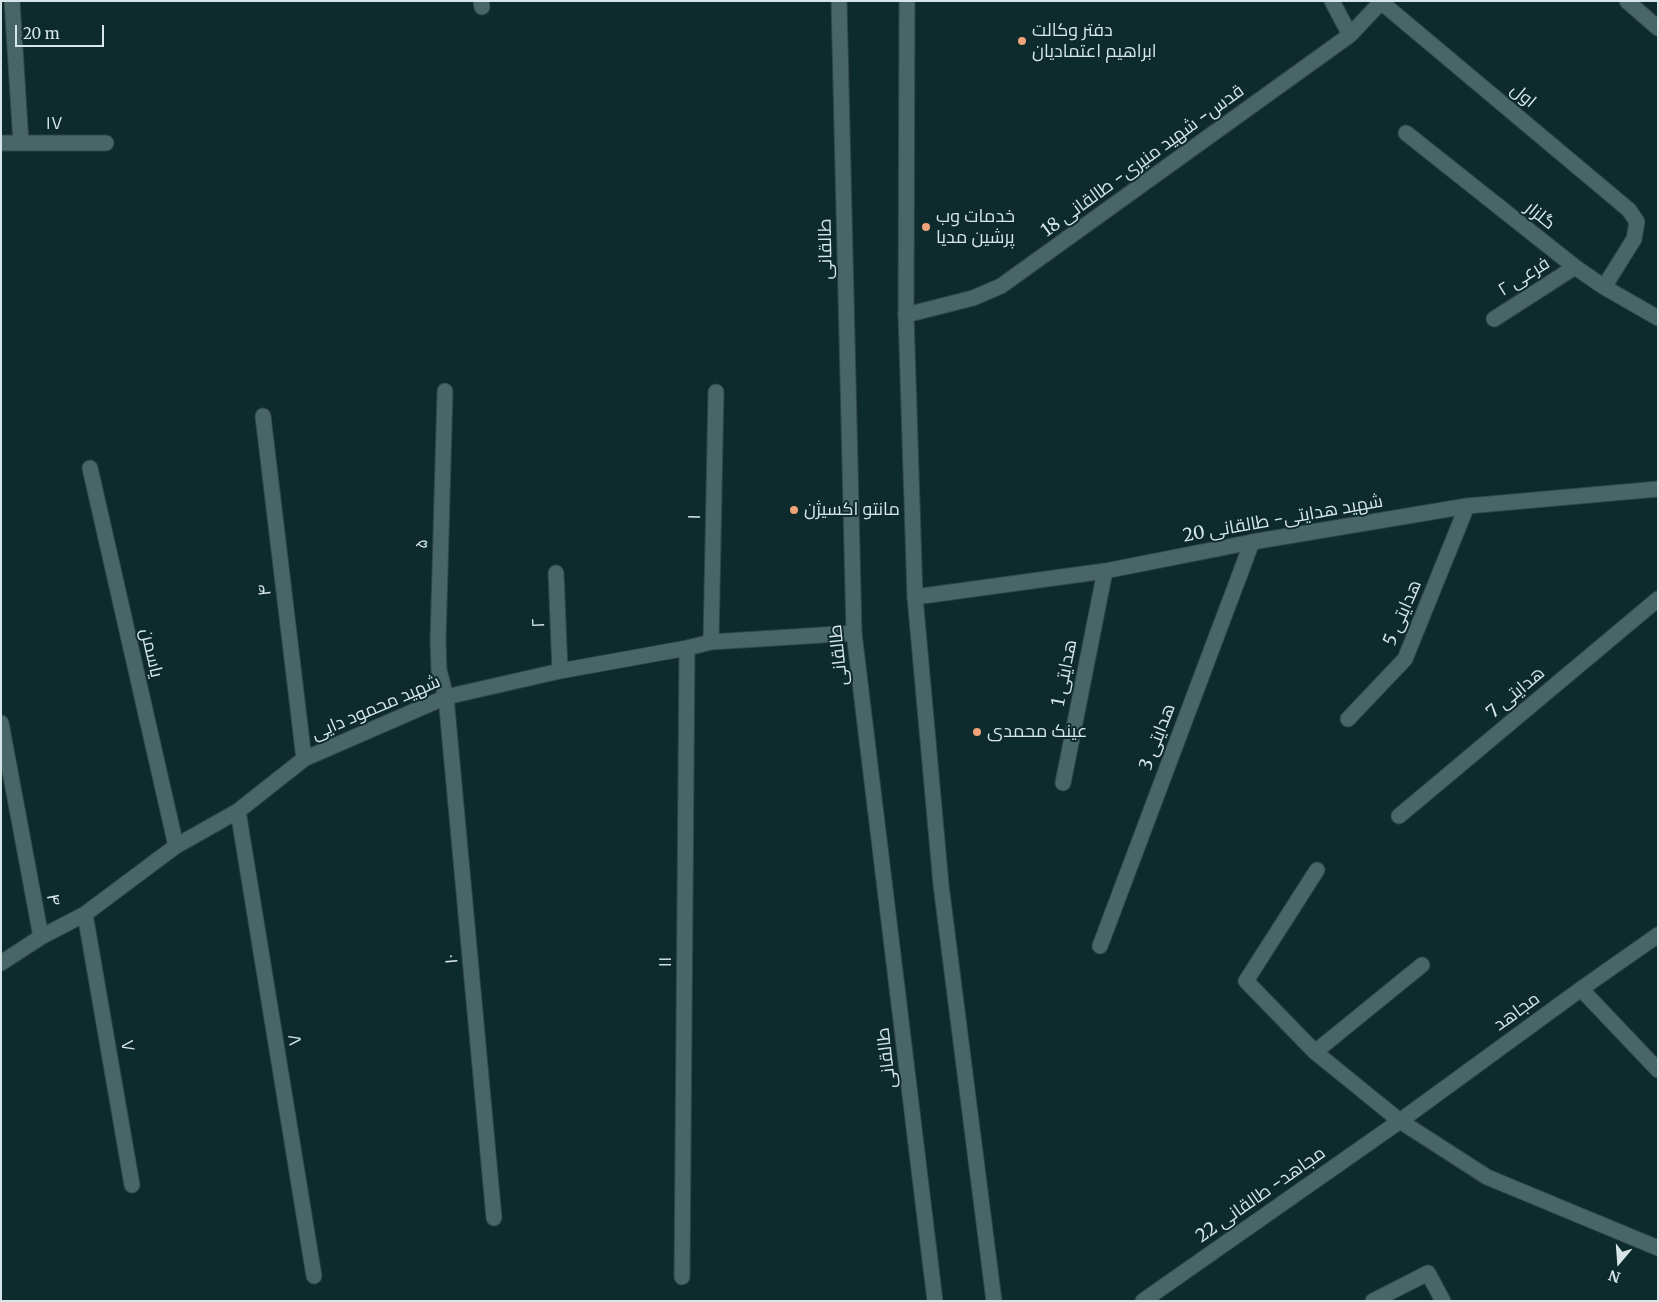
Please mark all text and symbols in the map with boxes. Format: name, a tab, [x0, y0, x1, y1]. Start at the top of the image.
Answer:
scale bar	[18, 15, 106, 47]
place label: دفتر وکالت ابراهیم اعتمادیان	[1032, 20, 1157, 62]
text: 20 m	[23, 24, 60, 43]
marker: دفتر وکالت ابراهیم اعتمادیان	[1016, 35, 1028, 47]
street label: اول	[1506, 79, 1540, 113]
street label: قدس- شهید منیری- طالقانی 18	[1037, 80, 1249, 242]
street label: ۱۷	[46, 113, 62, 135]
street label: گلزار	[1521, 197, 1559, 235]
place label: خدمات وب پرشین مدیا	[936, 206, 1015, 248]
street label: طالقانی	[815, 218, 837, 280]
marker: خدمات وب پرشین مدیا	[920, 221, 932, 233]
street label: فرعی ۲	[1494, 253, 1554, 301]
street label: شهید هدایتی- طالقانی 20	[1181, 491, 1385, 547]
place label: مانتو اكسيژن	[804, 499, 900, 521]
marker: مانتو اكسيژن	[788, 504, 800, 516]
street label: ۱	[684, 514, 706, 520]
street label: ۵	[411, 539, 433, 549]
street label: هدایتی 5	[1379, 577, 1427, 649]
street label: ۴	[254, 583, 276, 597]
street label: ۲	[528, 618, 550, 628]
street label: طالقانی	[825, 623, 853, 687]
street label: یاسمن	[135, 626, 167, 680]
street label: هدایتی 1	[1048, 638, 1082, 708]
street label: هدایتی 7	[1483, 662, 1549, 724]
street label: شهید محمود دایی	[308, 671, 444, 745]
street label: هدایتی 3	[1135, 701, 1181, 773]
place label: عینک محمدی	[987, 721, 1088, 743]
marker: عینک محمدی	[971, 726, 983, 738]
street label: ۴	[41, 892, 65, 908]
street label: ۱۰	[441, 953, 463, 965]
street label: ۱۱	[655, 956, 677, 968]
street label: مجاهد	[1490, 988, 1544, 1036]
street label: طالقانی	[873, 1026, 901, 1090]
street label: ۸	[282, 1033, 306, 1047]
street label: ۷	[115, 1039, 139, 1053]
street label: مجاهد- طالقانی 22	[1192, 1142, 1330, 1248]
north arrow	[1594, 1237, 1644, 1287]
text: N	[1606, 1266, 1622, 1287]

